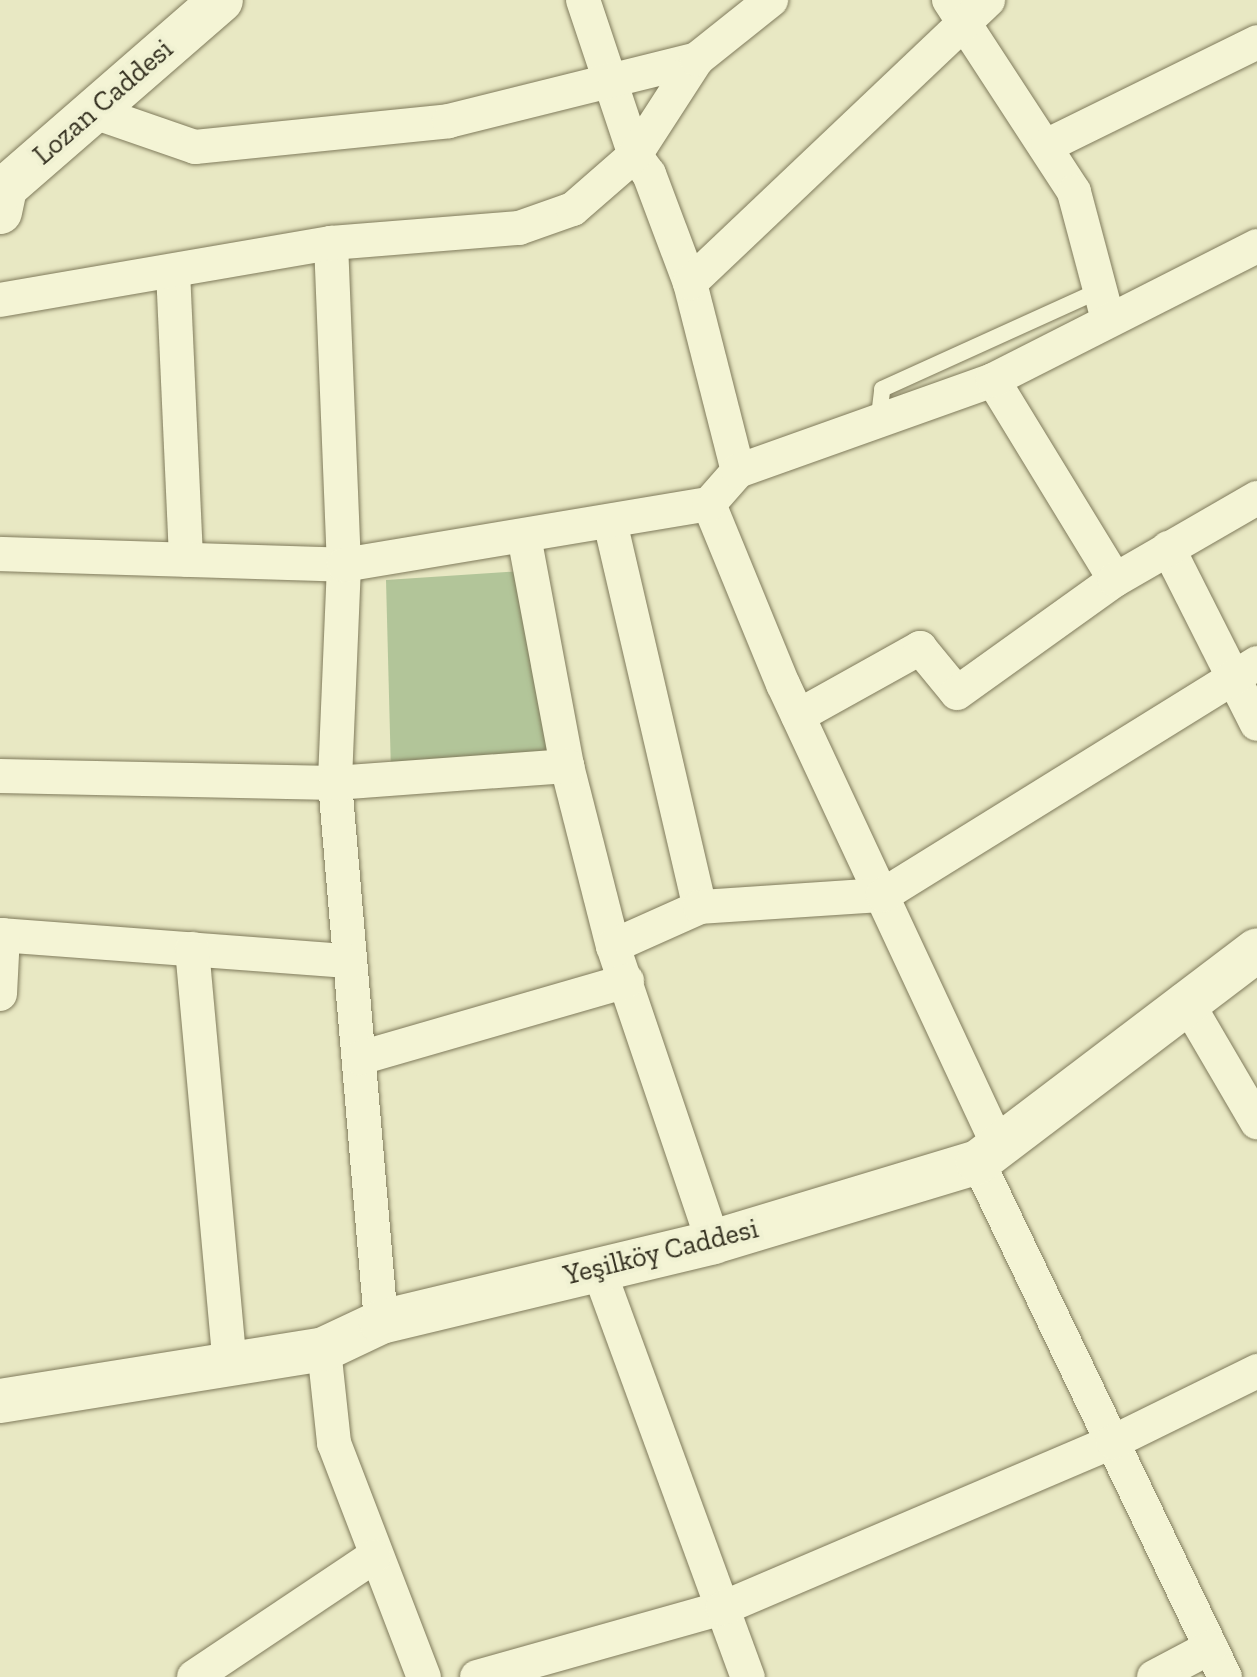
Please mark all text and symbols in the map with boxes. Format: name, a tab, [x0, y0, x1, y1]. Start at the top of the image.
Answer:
street label: Lozan Caddesi	[26, 32, 180, 172]
street label: Yeşilköy Caddesi	[560, 1212, 762, 1292]

